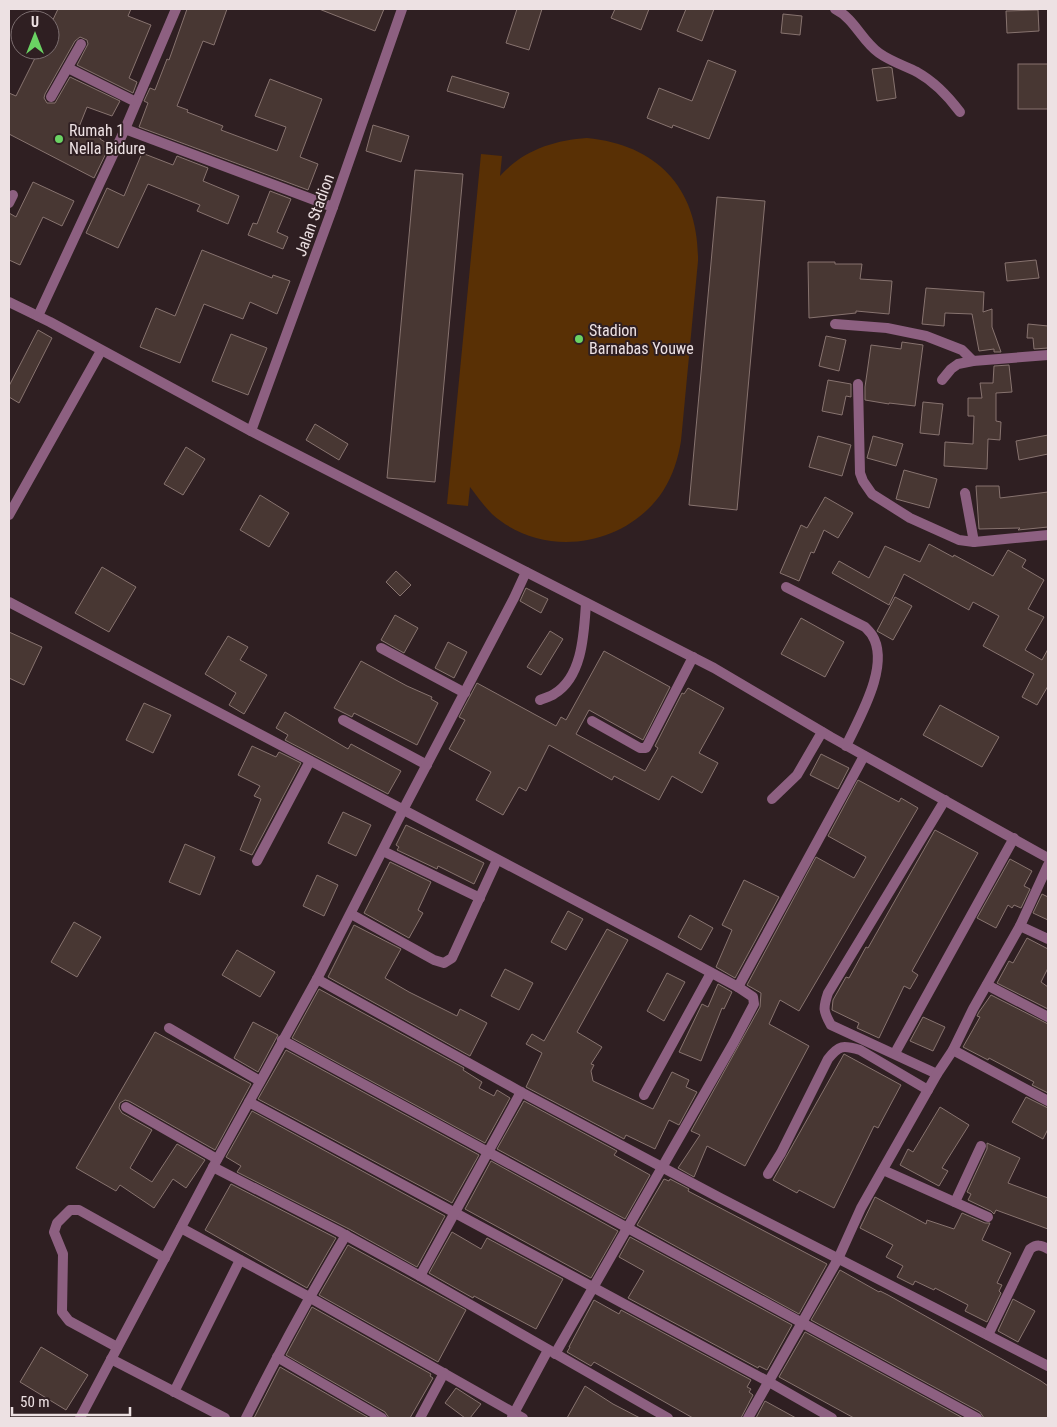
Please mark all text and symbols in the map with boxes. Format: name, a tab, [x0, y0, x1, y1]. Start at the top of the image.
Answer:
north arrow	[10, 10, 60, 60]
text: U	[31, 14, 39, 30]
place label: Rumah 1 Nella Bidure	[69, 121, 145, 158]
marker: Rumah 1 Nella Bidure	[53, 133, 65, 145]
street label: Jalan Stadion	[291, 171, 338, 259]
place label: Stadion Barnabas Youwe	[589, 321, 694, 358]
marker: Stadion Barnabas Youwe	[573, 333, 585, 345]
scale bar	[12, 1384, 130, 1416]
text: 50 m	[20, 1393, 50, 1411]

